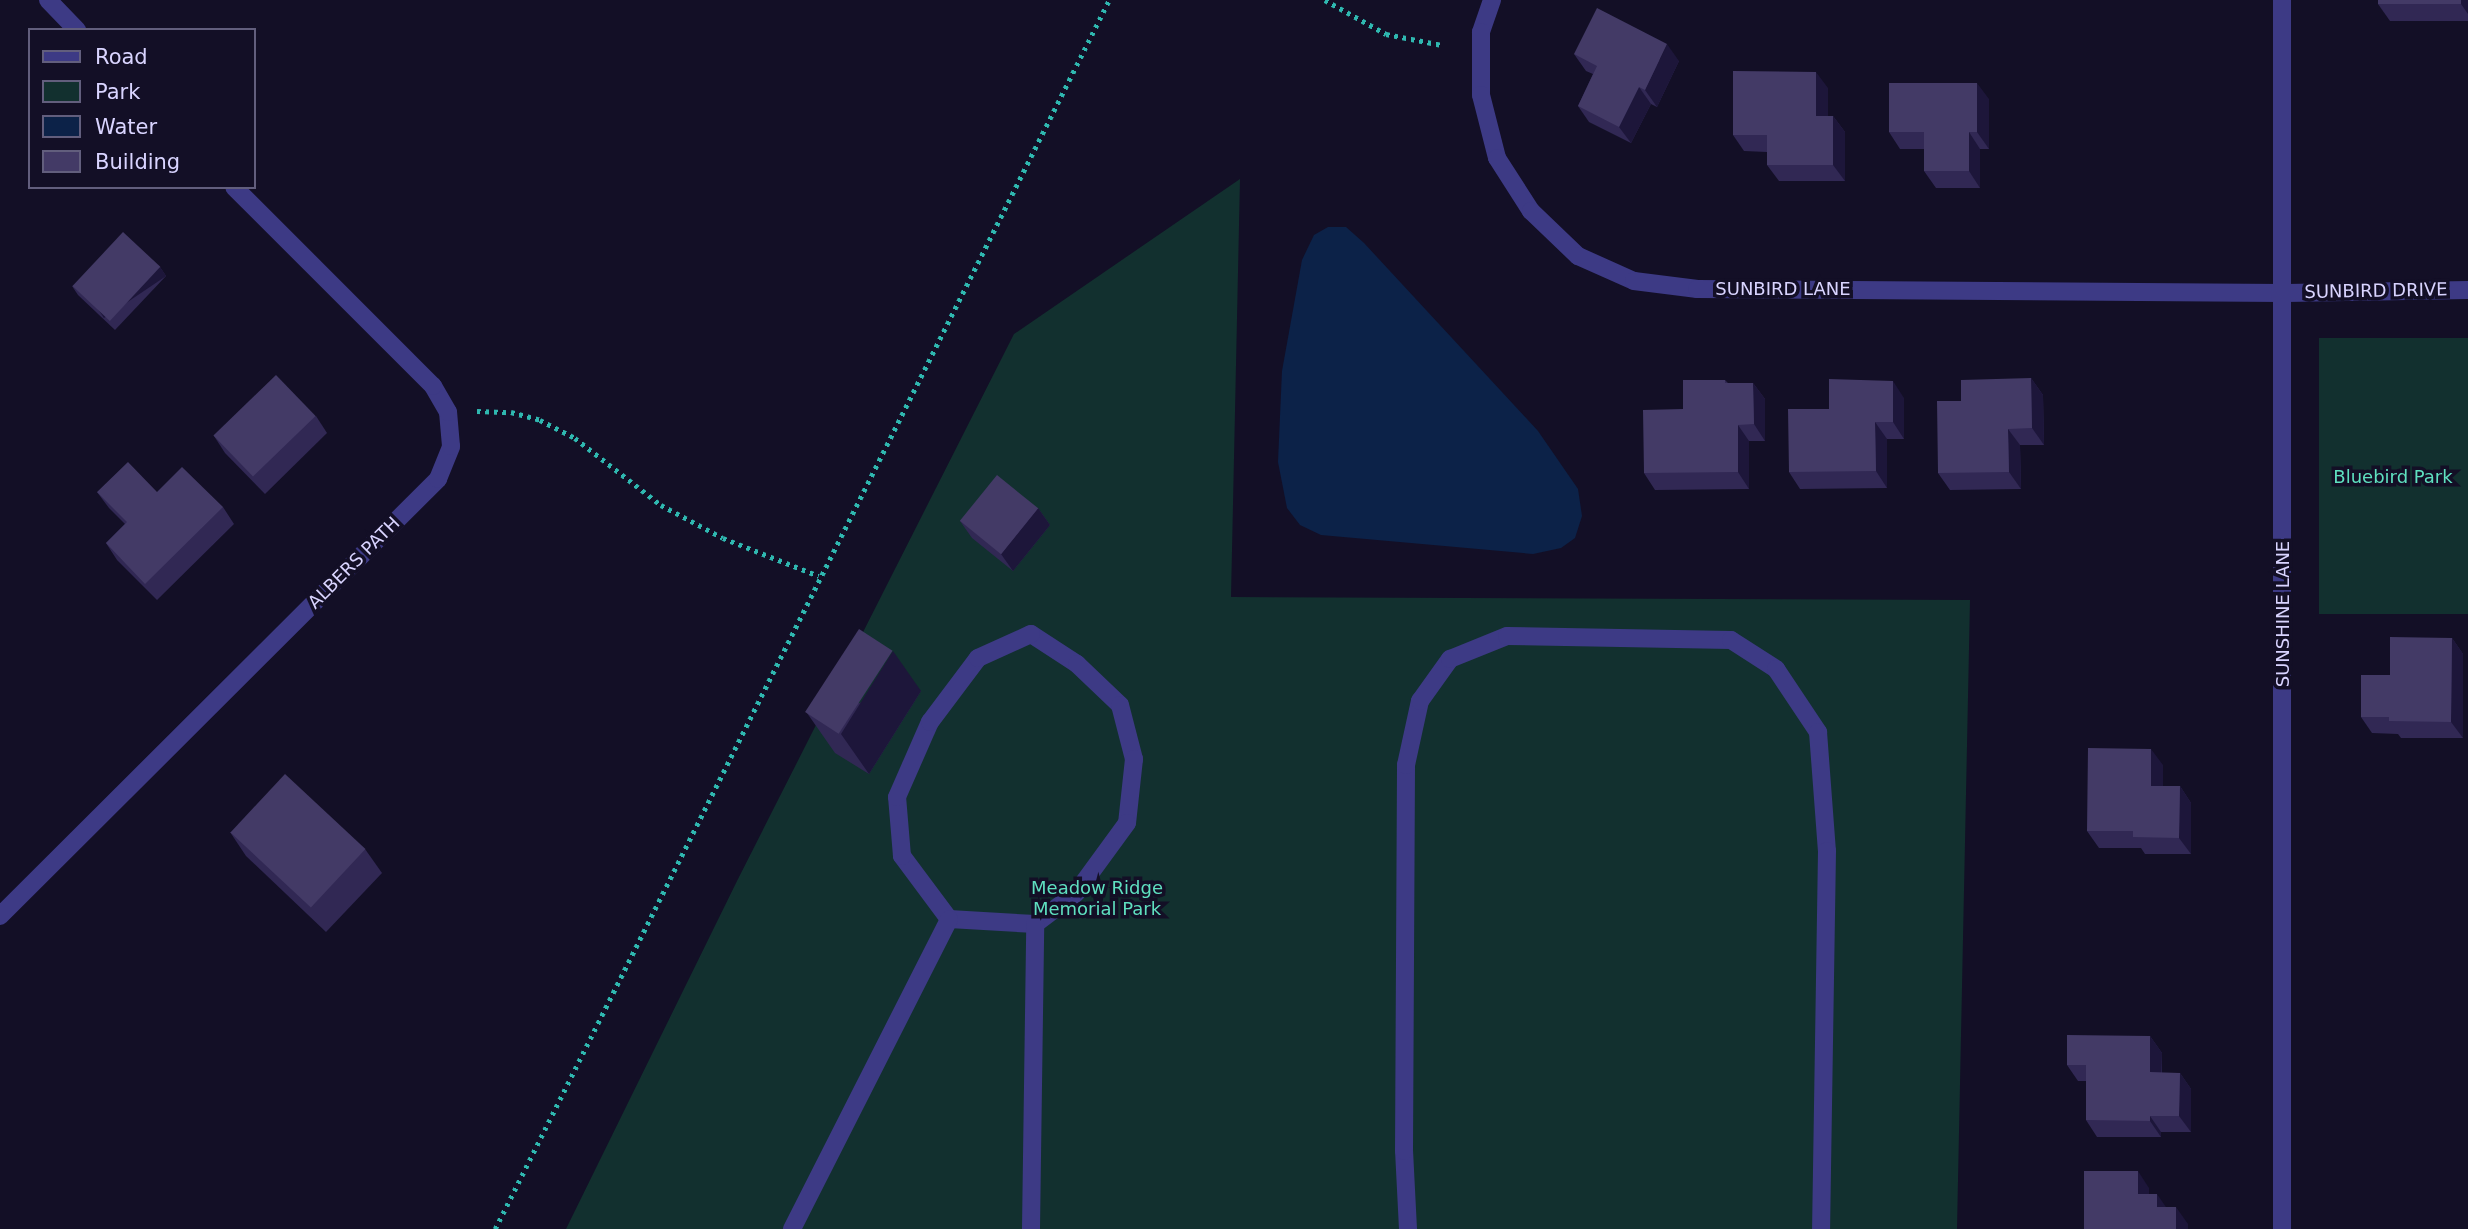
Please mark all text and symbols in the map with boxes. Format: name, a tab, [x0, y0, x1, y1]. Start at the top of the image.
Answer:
legend	[28, 28, 256, 189]
text: Road	[95, 45, 148, 69]
text: Park	[95, 80, 140, 104]
text: Water	[95, 115, 157, 139]
text: Building	[95, 150, 180, 174]
street label: SUNBIRD LANE	[1715, 278, 1851, 300]
street label: SUNBIRD DRIVE	[2304, 279, 2448, 303]
park label: Bluebird Park	[2333, 466, 2453, 488]
street label: ALBERS PATH	[304, 513, 404, 613]
street label: SUNSHINE LANE	[2272, 541, 2294, 687]
park label: Meadow Ridge Memorial Park	[1031, 878, 1163, 920]

